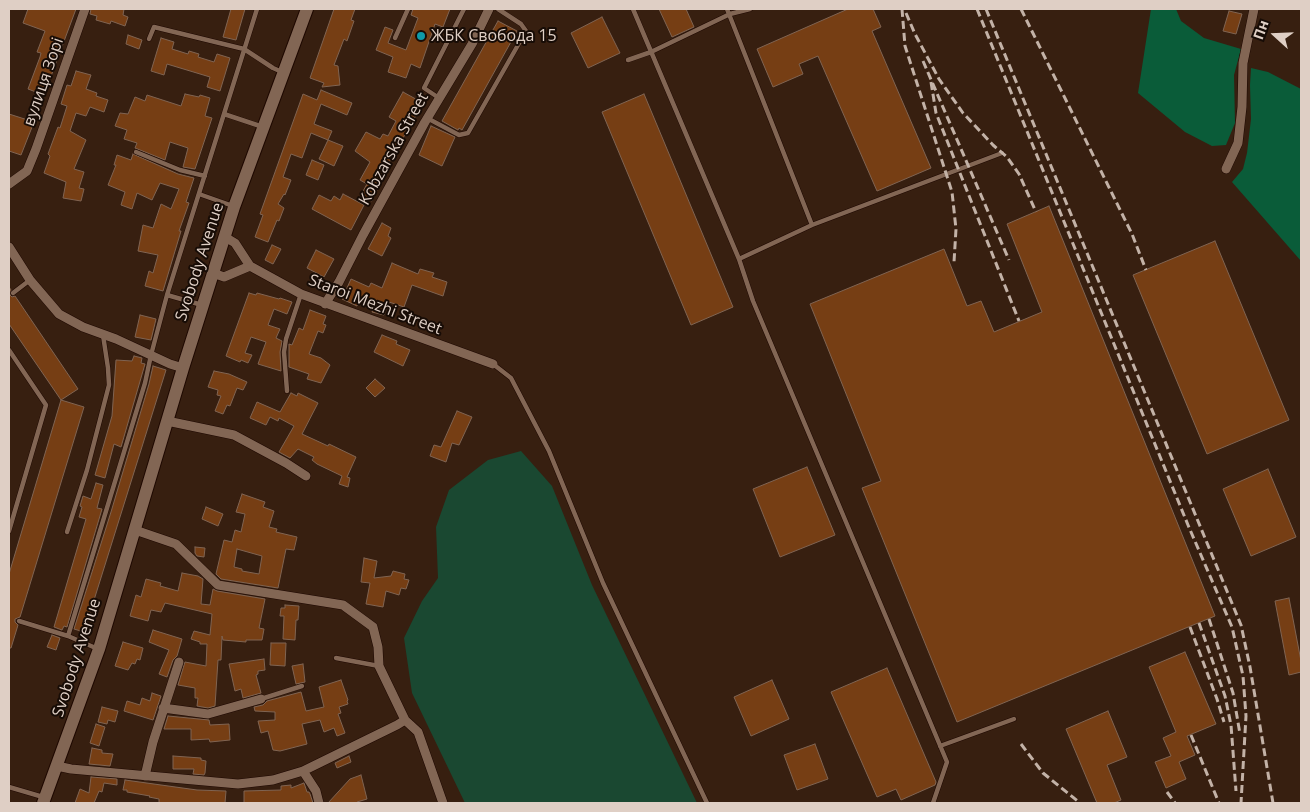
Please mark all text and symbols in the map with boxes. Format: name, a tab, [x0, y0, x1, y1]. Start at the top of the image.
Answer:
north arrow	[1250, 10, 1300, 60]
text: Пн	[1248, 17, 1273, 42]
place label: ЖБК Свобода 15	[431, 26, 557, 46]
marker: ЖБК Свобода 15	[415, 30, 427, 42]
street label: вулиця Зорі	[20, 35, 68, 129]
street label: Kobzarska Street	[355, 89, 433, 209]
street label: Svobody Avenue	[172, 200, 228, 324]
street label: Staroi Mezhi Street	[306, 271, 444, 339]
street label: Svobody Avenue	[49, 596, 105, 720]

